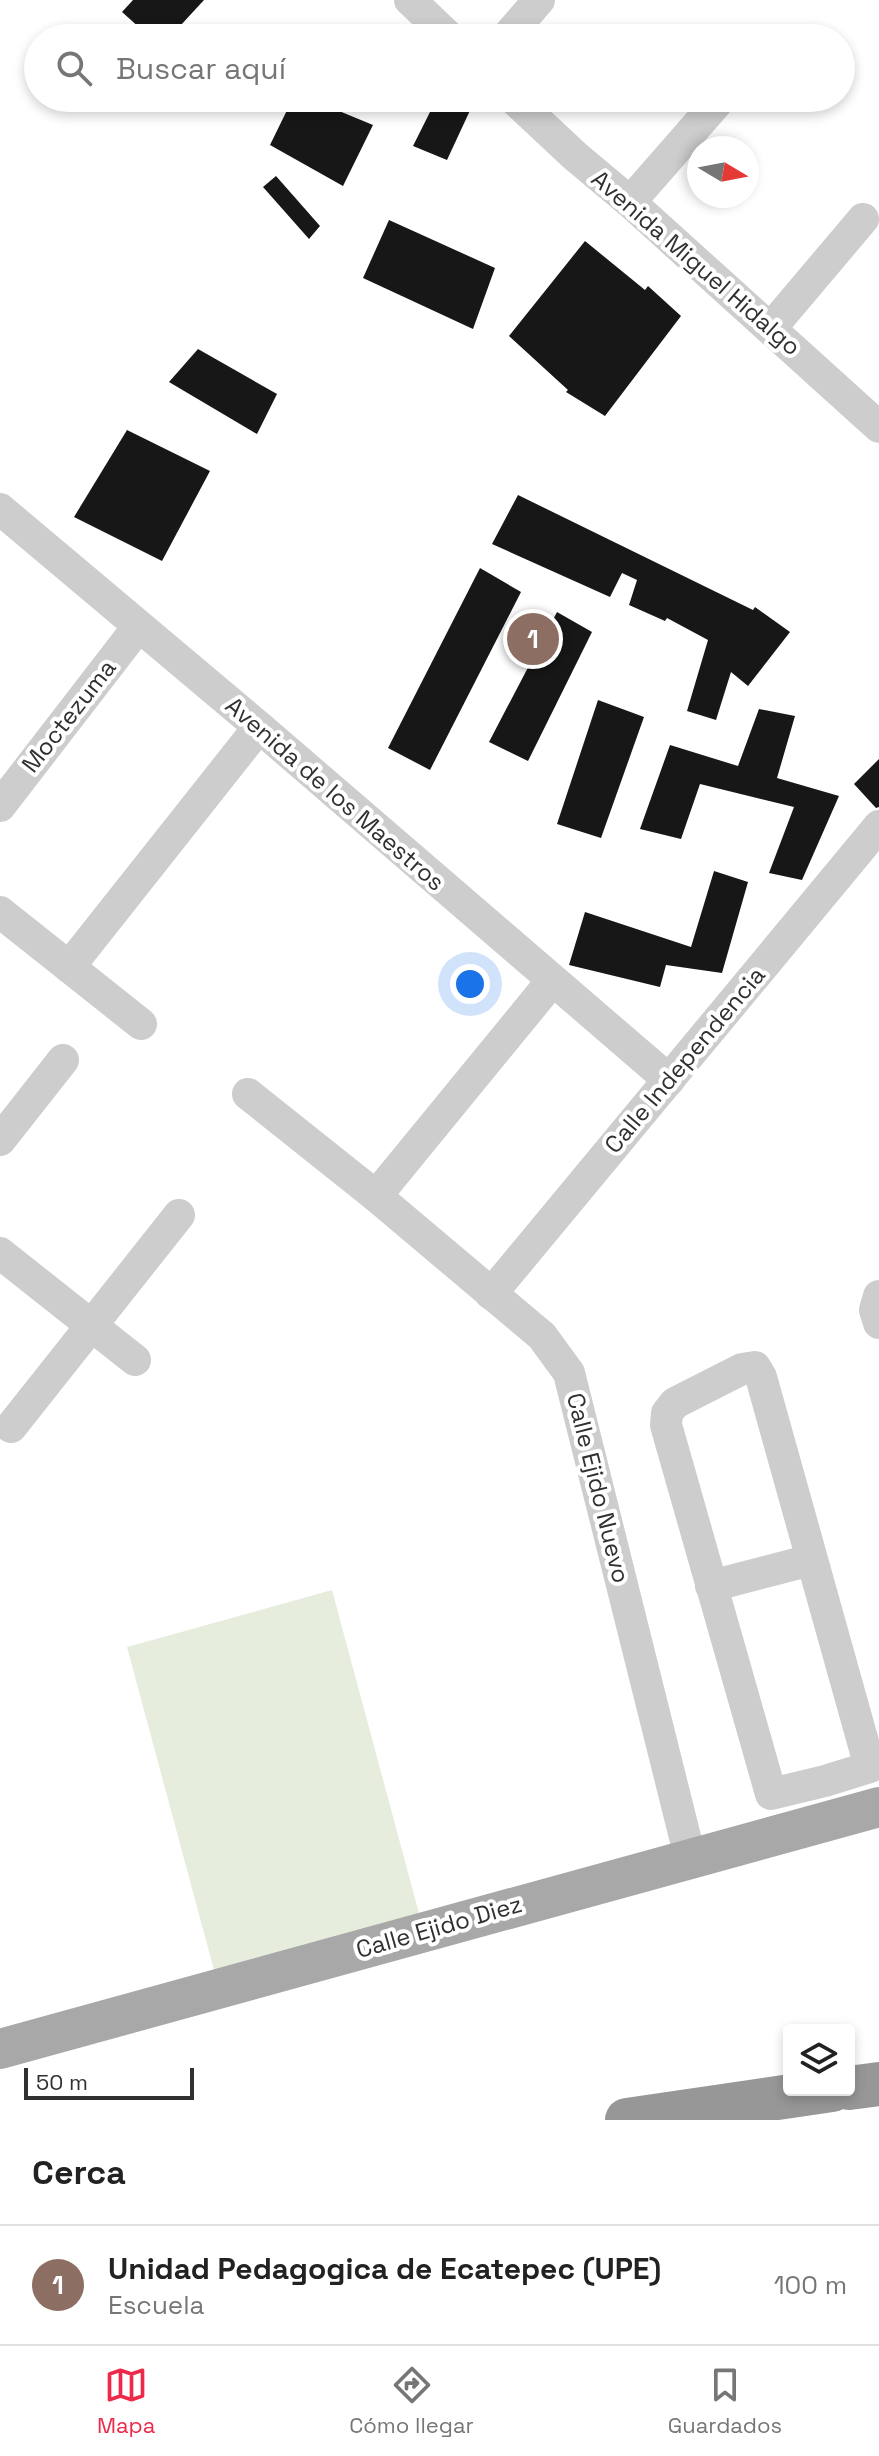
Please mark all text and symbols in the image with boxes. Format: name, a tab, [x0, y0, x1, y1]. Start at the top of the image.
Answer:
search box	[24, 24, 855, 112]
icon: search	[52, 46, 96, 90]
text: Buscar aquí	[116, 49, 286, 88]
north arrow	[687, 136, 759, 208]
street label: Avenida Miguel Hidalgo	[585, 163, 807, 362]
pin: 1	[507, 609, 559, 669]
street label: Moctezuma	[15, 653, 123, 779]
street label: Avenida de los Maestros	[219, 690, 451, 897]
street label: Calle Independencia	[597, 960, 772, 1159]
your location	[450, 964, 490, 1004]
street label: Calle Ejido Nuevo	[560, 1390, 637, 1586]
street label: Calle Ejido Diez	[352, 1888, 525, 1965]
map controls	[783, 2024, 855, 2096]
button: layers	[783, 2024, 855, 2096]
scale bar	[24, 2064, 194, 2100]
text: 50 m	[36, 2068, 88, 2096]
text: Cerca	[32, 2151, 126, 2194]
text: Unidad Pedagogica de Ecatepec (UPE)	[108, 2249, 661, 2288]
text: 1	[52, 2268, 64, 2302]
text: 100 m	[774, 2268, 847, 2302]
text: Escuela	[108, 2288, 205, 2322]
tab: Mapa	[97, 2363, 155, 2439]
tab: Cómo llegar	[349, 2363, 474, 2439]
tab: Guardados	[668, 2363, 782, 2439]

